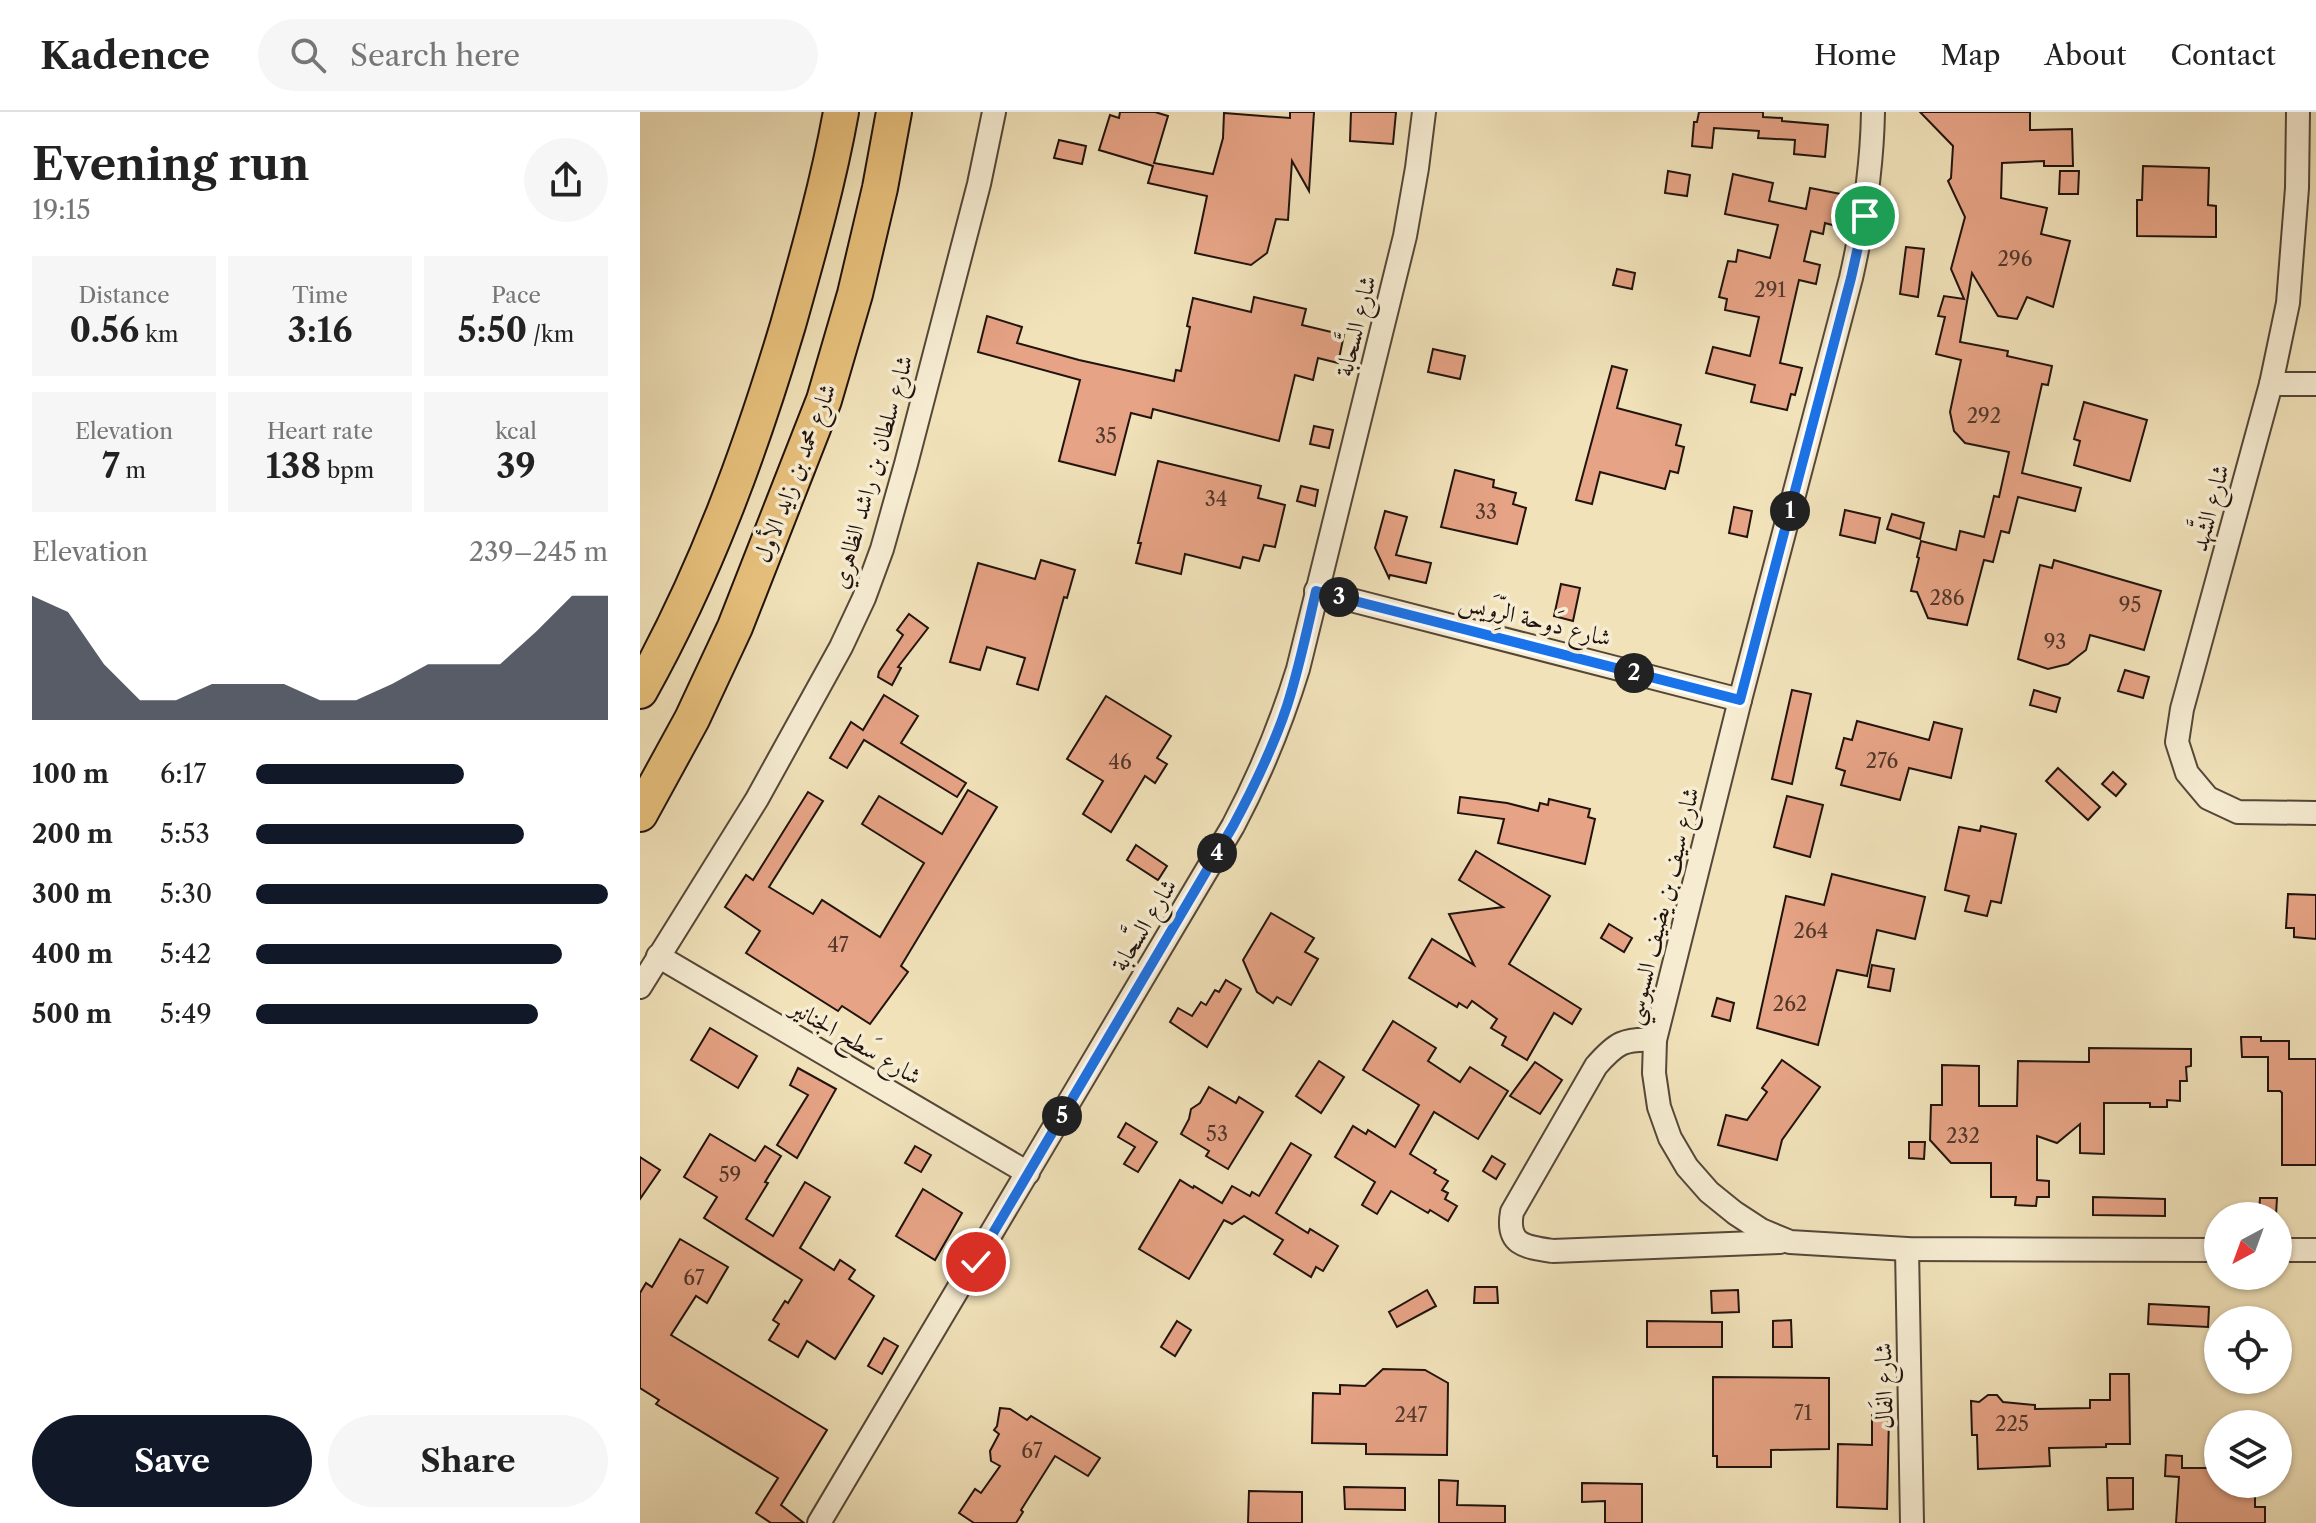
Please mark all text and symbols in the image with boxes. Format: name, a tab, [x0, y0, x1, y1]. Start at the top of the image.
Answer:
search box	[258, 19, 818, 91]
text: Kadence	[40, 32, 210, 79]
icon: search	[286, 33, 330, 77]
text: Search here	[350, 37, 520, 74]
text: Home	[1814, 38, 1896, 72]
text: Map	[1940, 38, 2000, 72]
text: About	[2044, 38, 2126, 72]
text: Contact	[2170, 38, 2276, 72]
text: Evening run	[32, 137, 309, 191]
button: share	[524, 138, 608, 222]
pin	[1831, 182, 1899, 250]
text: 19:15	[32, 194, 91, 226]
icon: arrive	[1843, 194, 1887, 238]
house number: 296	[1998, 247, 2032, 271]
street label: شارع السَّحابة	[1324, 271, 1388, 381]
house number: 291	[1754, 278, 1786, 302]
text: Distance	[78, 282, 170, 309]
text: Time	[292, 282, 348, 309]
text: Pace	[491, 282, 541, 309]
text: 0.56	[70, 309, 139, 351]
text: 3:16	[288, 309, 352, 351]
text: 5:50	[458, 309, 527, 351]
text: km	[139, 321, 178, 348]
text: /km	[527, 321, 574, 348]
street label: شارع سلطان بن راشد الظاهري	[824, 352, 924, 593]
street label: شارع محمد بن زايد الأول	[746, 379, 848, 568]
house number: 292	[1967, 404, 2001, 428]
text: Elevation	[75, 418, 173, 445]
text: Heart rate	[267, 418, 373, 445]
text: kcal	[495, 418, 537, 445]
house number: 35	[1095, 424, 1117, 448]
text: 7	[102, 445, 120, 487]
text: 138	[266, 445, 321, 487]
text: 39	[496, 445, 536, 487]
text: m	[120, 457, 146, 484]
text: bpm	[321, 457, 374, 484]
street label: شارع الشَّهد	[2179, 460, 2241, 556]
house number: 34	[1205, 487, 1227, 511]
pin: 1	[1770, 491, 1810, 531]
text: 1	[1785, 497, 1795, 524]
house number: 33	[1475, 500, 1497, 524]
text: Elevation	[32, 536, 148, 568]
text: 239–245 m	[469, 536, 608, 568]
pin: 3	[1319, 577, 1359, 617]
text: 3	[1333, 583, 1345, 610]
street label: شارع دَوحة الرِّوَيس	[1455, 585, 1615, 658]
house number: 286	[1929, 586, 1965, 610]
house number: 95	[2119, 593, 2141, 617]
house number: 93	[2044, 630, 2066, 654]
pin: 2	[1614, 653, 1654, 693]
text: 2	[1628, 659, 1641, 686]
house number: 276	[1866, 749, 1898, 773]
house number: 46	[1108, 750, 1132, 774]
text: 100 m	[32, 758, 109, 790]
text: 6:17	[160, 758, 206, 790]
street label: شارع سيف بن يضيف السبوسي	[1618, 784, 1713, 1030]
text: 200 m	[32, 818, 113, 850]
text: 5:53	[160, 818, 210, 850]
pin: 4	[1197, 833, 1237, 873]
text: 4	[1210, 839, 1224, 866]
street label: شارع السَّحابة	[1100, 870, 1188, 979]
text: 300 m	[32, 878, 112, 910]
text: 5:30	[160, 878, 212, 910]
house number: 264	[1794, 919, 1828, 943]
house number: 47	[827, 933, 849, 957]
text: 400 m	[32, 938, 113, 970]
text: 5:42	[160, 938, 211, 970]
street label: شارع سَطح الجنانير	[780, 989, 928, 1097]
house number: 262	[1773, 992, 1807, 1016]
text: 500 m	[32, 998, 112, 1030]
text: 5:49	[160, 998, 212, 1030]
pin: 5	[1042, 1096, 1082, 1136]
text: 5	[1056, 1102, 1068, 1129]
house number: 53	[1206, 1122, 1228, 1146]
house number: 232	[1946, 1124, 1980, 1148]
house number: 59	[719, 1163, 741, 1187]
north arrow	[2204, 1202, 2292, 1290]
map controls	[2204, 1202, 2292, 1498]
pin	[942, 1228, 1010, 1296]
icon: check	[954, 1240, 998, 1284]
house number: 67	[683, 1266, 705, 1290]
button: locate	[2204, 1306, 2292, 1394]
street label: شارع الفَال	[1866, 1342, 1905, 1430]
house number: 71	[1794, 1401, 1813, 1425]
house number: 247	[1395, 1403, 1428, 1427]
button: layers	[2204, 1410, 2292, 1498]
house number: 225	[1995, 1412, 2029, 1436]
button: Save	[32, 1415, 312, 1507]
button: Share	[328, 1415, 608, 1507]
house number: 67	[1021, 1439, 1043, 1463]

